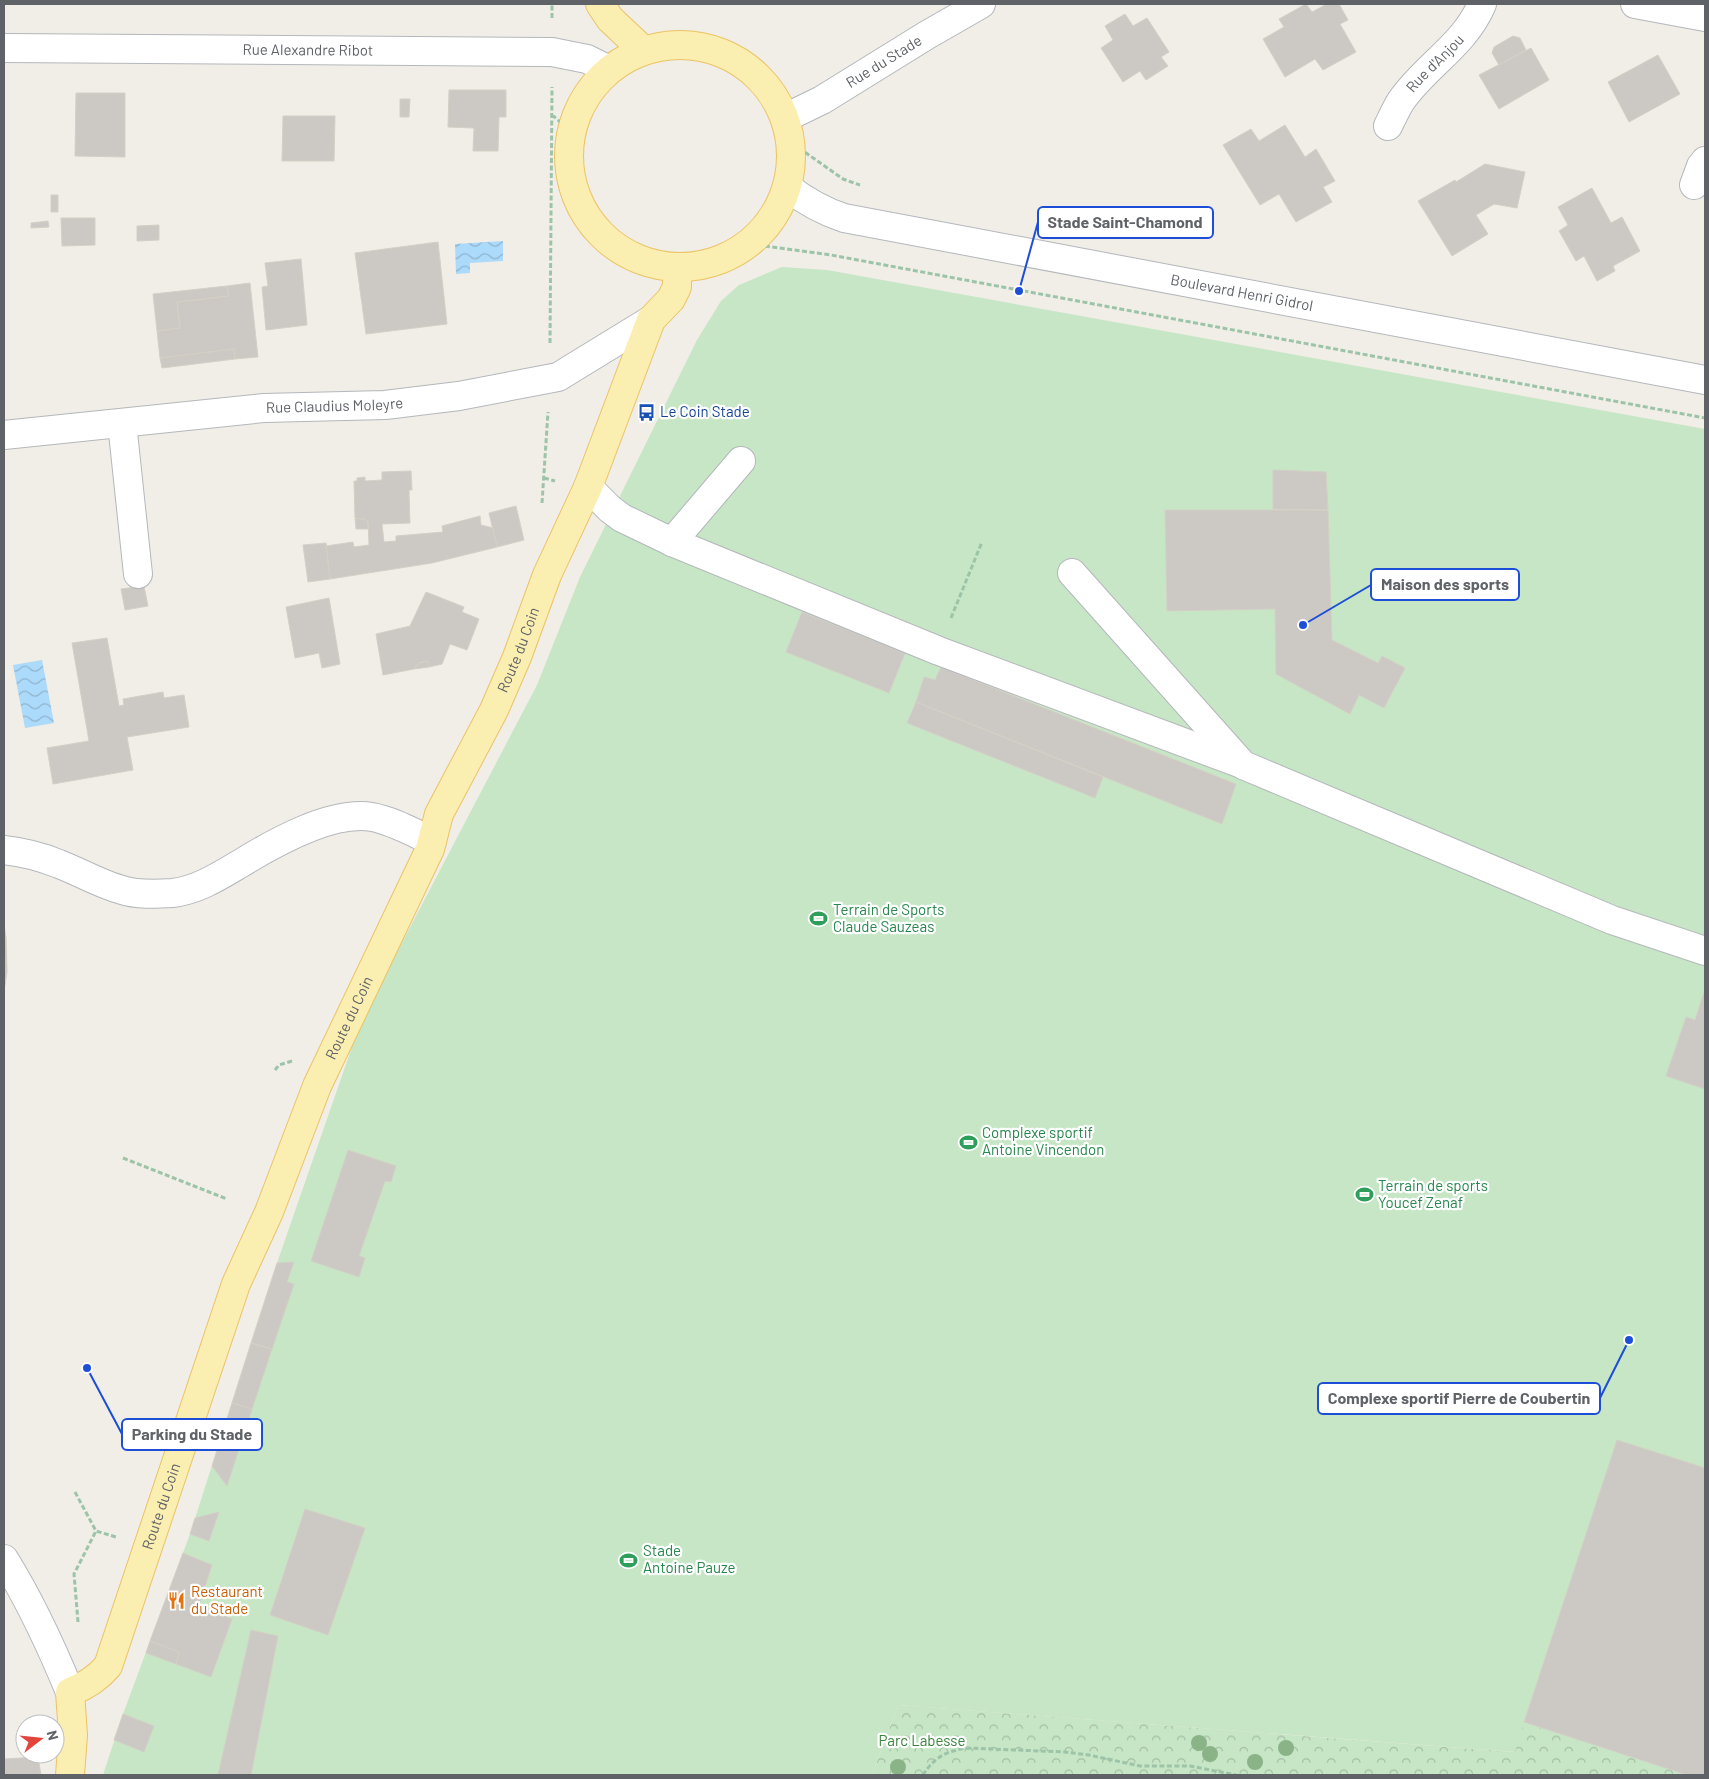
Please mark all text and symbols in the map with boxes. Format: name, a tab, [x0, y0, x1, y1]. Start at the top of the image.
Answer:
street label: Rue d'Anjou	[1402, 30, 1467, 96]
street label: Rue du Stade	[842, 31, 925, 91]
street label: Rue Alexandre Ribot	[243, 40, 373, 59]
callout: Stade Saint-Chamond	[1038, 207, 1213, 238]
text: Stade Saint-Chamond	[1047, 212, 1203, 231]
street label: Boulevard Henri Gidrol	[1169, 270, 1315, 314]
street label: Rue Claudius Moleyre	[266, 393, 404, 416]
bus stop icon: Le Coin Stade	[636, 402, 656, 422]
place label: Le Coin Stade	[660, 402, 750, 420]
callout: Maison des sports	[1371, 569, 1519, 600]
text: Maison des sports	[1381, 574, 1509, 593]
street label: Route du Coin	[493, 605, 542, 695]
place label: Terrain de Sports Claude Sauzeas	[833, 900, 945, 935]
sports icon: Terrain de Sports Claude Sauzeas	[809, 909, 829, 929]
street label: Route du Coin	[321, 973, 376, 1062]
place label: Complexe sportif Antoine Vincendon	[982, 1123, 1104, 1158]
sports icon: Complexe sportif Antoine Vincendon	[958, 1132, 978, 1152]
place label: Terrain de sports Youcef Zenaf	[1378, 1176, 1488, 1211]
sports icon: Terrain de sports Youcef Zenaf	[1354, 1185, 1374, 1205]
callout: Complexe sportif Pierre de Coubertin	[1318, 1383, 1600, 1414]
text: Complexe sportif Pierre de Coubertin	[1328, 1388, 1590, 1407]
callout: Parking du Stade	[122, 1419, 262, 1450]
text: Parking du Stade	[132, 1424, 252, 1443]
street label: Route du Coin	[138, 1461, 183, 1552]
place label: Stade Antoine Pauze	[643, 1541, 736, 1576]
sports icon: Stade Antoine Pauze	[619, 1550, 639, 1570]
place label: Restaurant du Stade	[191, 1582, 263, 1617]
restaurant icon: Restaurant du Stade	[167, 1591, 187, 1611]
north arrow	[15, 1714, 65, 1764]
text: N	[44, 1728, 62, 1742]
park label: Parc Labesse	[878, 1731, 966, 1749]

